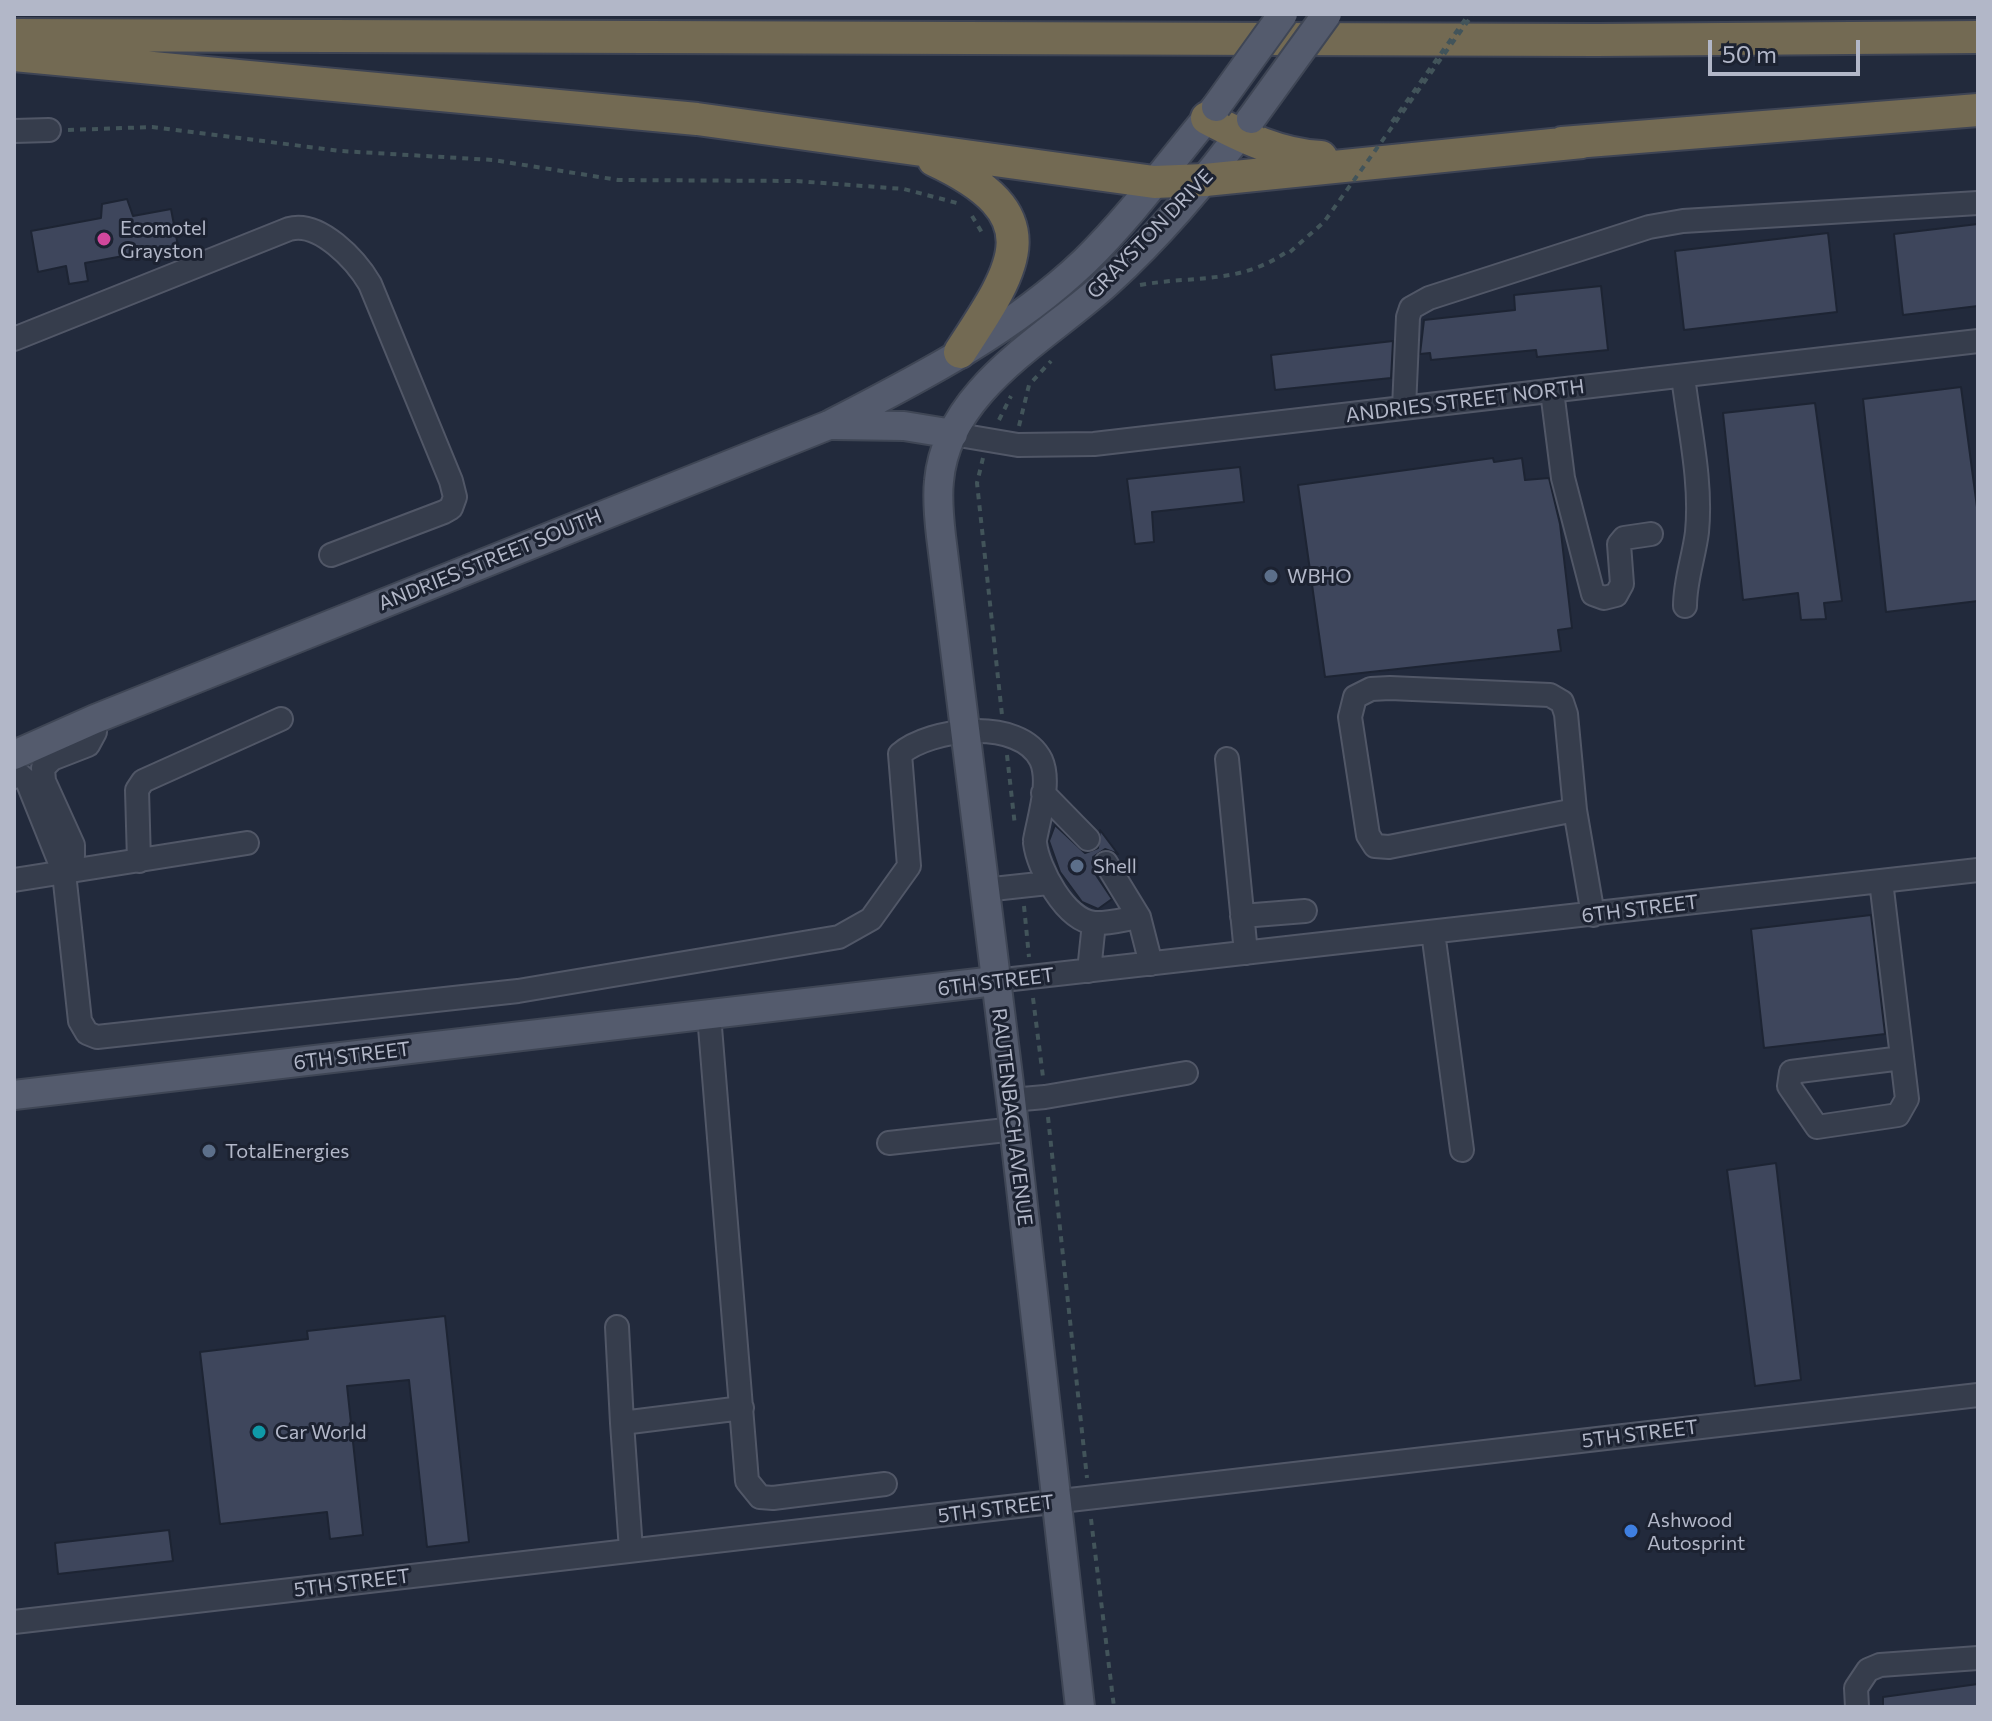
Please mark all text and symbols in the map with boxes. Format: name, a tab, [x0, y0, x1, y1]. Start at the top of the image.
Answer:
scale bar	[1712, 24, 1864, 74]
text: 50 m	[1722, 39, 1777, 68]
street label: GRAYSTON DRIVE	[1082, 164, 1218, 304]
place label: Ecomotel Grayston	[120, 216, 207, 263]
marker: Ecomotel Grayston	[95, 230, 113, 248]
street label: ANDRIES STREET NORTH	[1344, 374, 1586, 428]
street label: ANDRIES STREET SOUTH	[375, 504, 605, 616]
place label: WBHO	[1287, 564, 1352, 588]
marker: WBHO	[1262, 567, 1280, 585]
place label: Shell	[1093, 854, 1137, 878]
marker: Shell	[1068, 857, 1086, 875]
street label: 6TH STREET	[1580, 890, 1700, 928]
street label: 6TH STREET	[936, 963, 1056, 1001]
street label: RAUTENBACH AVENUE	[987, 1007, 1037, 1227]
street label: 6TH STREET	[292, 1037, 412, 1075]
place label: TotalEnergies	[225, 1139, 349, 1163]
marker: TotalEnergies	[200, 1142, 218, 1160]
street label: 5TH STREET	[1581, 1415, 1699, 1453]
place label: Car World	[275, 1420, 367, 1444]
marker: Car World	[250, 1423, 268, 1441]
street label: 5TH STREET	[937, 1490, 1055, 1528]
place label: Ashwood Autosprint	[1647, 1508, 1745, 1555]
marker: Ashwood Autosprint	[1622, 1522, 1640, 1540]
street label: 5TH STREET	[293, 1564, 411, 1602]

